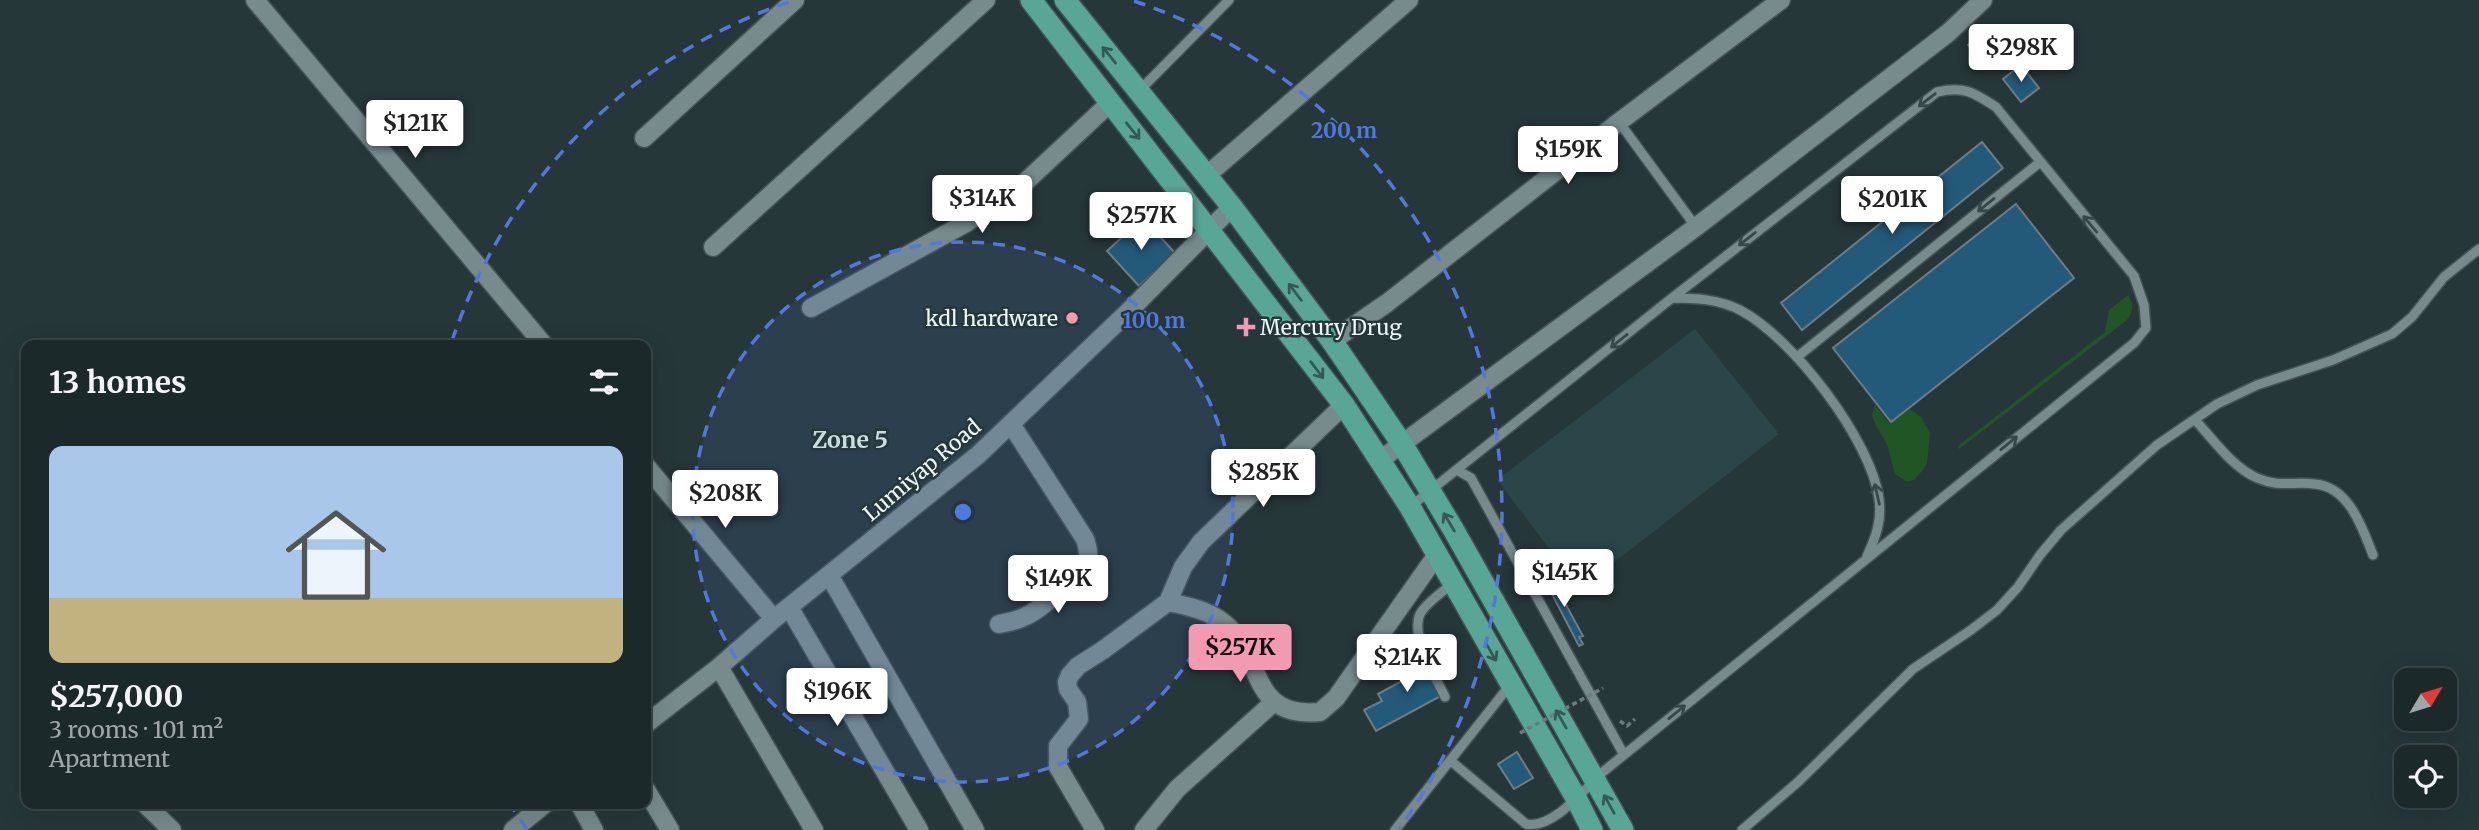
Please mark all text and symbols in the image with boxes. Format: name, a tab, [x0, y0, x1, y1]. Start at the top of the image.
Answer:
pin: $298K	[1972, 24, 2070, 84]
text: $298K	[1985, 32, 2057, 61]
one-way arrow	[1102, 47, 1117, 65]
one-way arrow	[1918, 92, 1936, 107]
pin: $121K	[366, 100, 464, 160]
text: $121K	[382, 108, 448, 137]
text: 200 m	[1311, 117, 1377, 144]
one-way arrow	[1126, 122, 1141, 140]
pin: $159K	[1519, 127, 1617, 186]
text: $159K	[1534, 134, 1602, 163]
pin: $314K	[933, 176, 1031, 235]
pin: $201K	[1843, 176, 1941, 236]
text: $314K	[948, 183, 1016, 212]
text: $201K	[1857, 184, 1927, 213]
pin: $257K	[1092, 192, 1190, 252]
one-way arrow	[1977, 197, 1995, 213]
text: $257K	[1106, 200, 1176, 229]
one-way arrow	[2082, 215, 2098, 233]
one-way arrow	[1739, 232, 1757, 247]
one-way arrow	[1288, 283, 1303, 302]
place label: kdl hardware	[925, 305, 1058, 332]
text: 100 m	[1123, 307, 1185, 334]
marker: kdl hardware	[1064, 310, 1080, 326]
place label: Mercury Drug	[1260, 314, 1402, 341]
marker: Mercury Drug	[1238, 319, 1254, 335]
one-way arrow	[1610, 333, 1628, 348]
one-way arrow	[1310, 360, 1325, 379]
text: 13 homes	[49, 363, 187, 401]
icon: filters	[585, 363, 623, 401]
street label: Lumiyap Road	[858, 413, 986, 527]
district label: Zone 5	[812, 425, 888, 454]
one-way arrow	[2000, 435, 2018, 450]
pin: $285K	[1214, 449, 1312, 509]
text: $285K	[1227, 457, 1299, 486]
pin: $208K	[676, 470, 774, 530]
text: $208K	[688, 478, 762, 507]
one-way arrow	[1869, 483, 1883, 506]
icon: home	[273, 492, 399, 618]
centre of rings	[951, 500, 975, 524]
one-way arrow	[1442, 512, 1456, 532]
pin: $145K	[1515, 550, 1613, 609]
pin: $149K	[1009, 556, 1107, 615]
text: $145K	[1530, 557, 1598, 586]
text: $149K	[1024, 563, 1092, 592]
pin: $257K	[1191, 624, 1289, 684]
text: $257K	[1205, 632, 1275, 661]
pin: $214K	[1358, 634, 1456, 694]
one-way arrow	[1485, 641, 1498, 662]
text: $214K	[1373, 642, 1441, 671]
pin: $196K	[788, 668, 886, 728]
north arrow	[2394, 668, 2457, 732]
map controls	[2394, 668, 2457, 808]
text: $196K	[803, 676, 871, 705]
text: $257,000	[49, 677, 183, 715]
one-way arrow	[1668, 704, 1686, 719]
one-way arrow	[1554, 710, 1568, 730]
text: 3 rooms · 101 m²	[49, 715, 223, 744]
text: Apartment	[49, 744, 170, 773]
button: locate	[2394, 745, 2457, 808]
one-way arrow	[1602, 795, 1616, 815]

